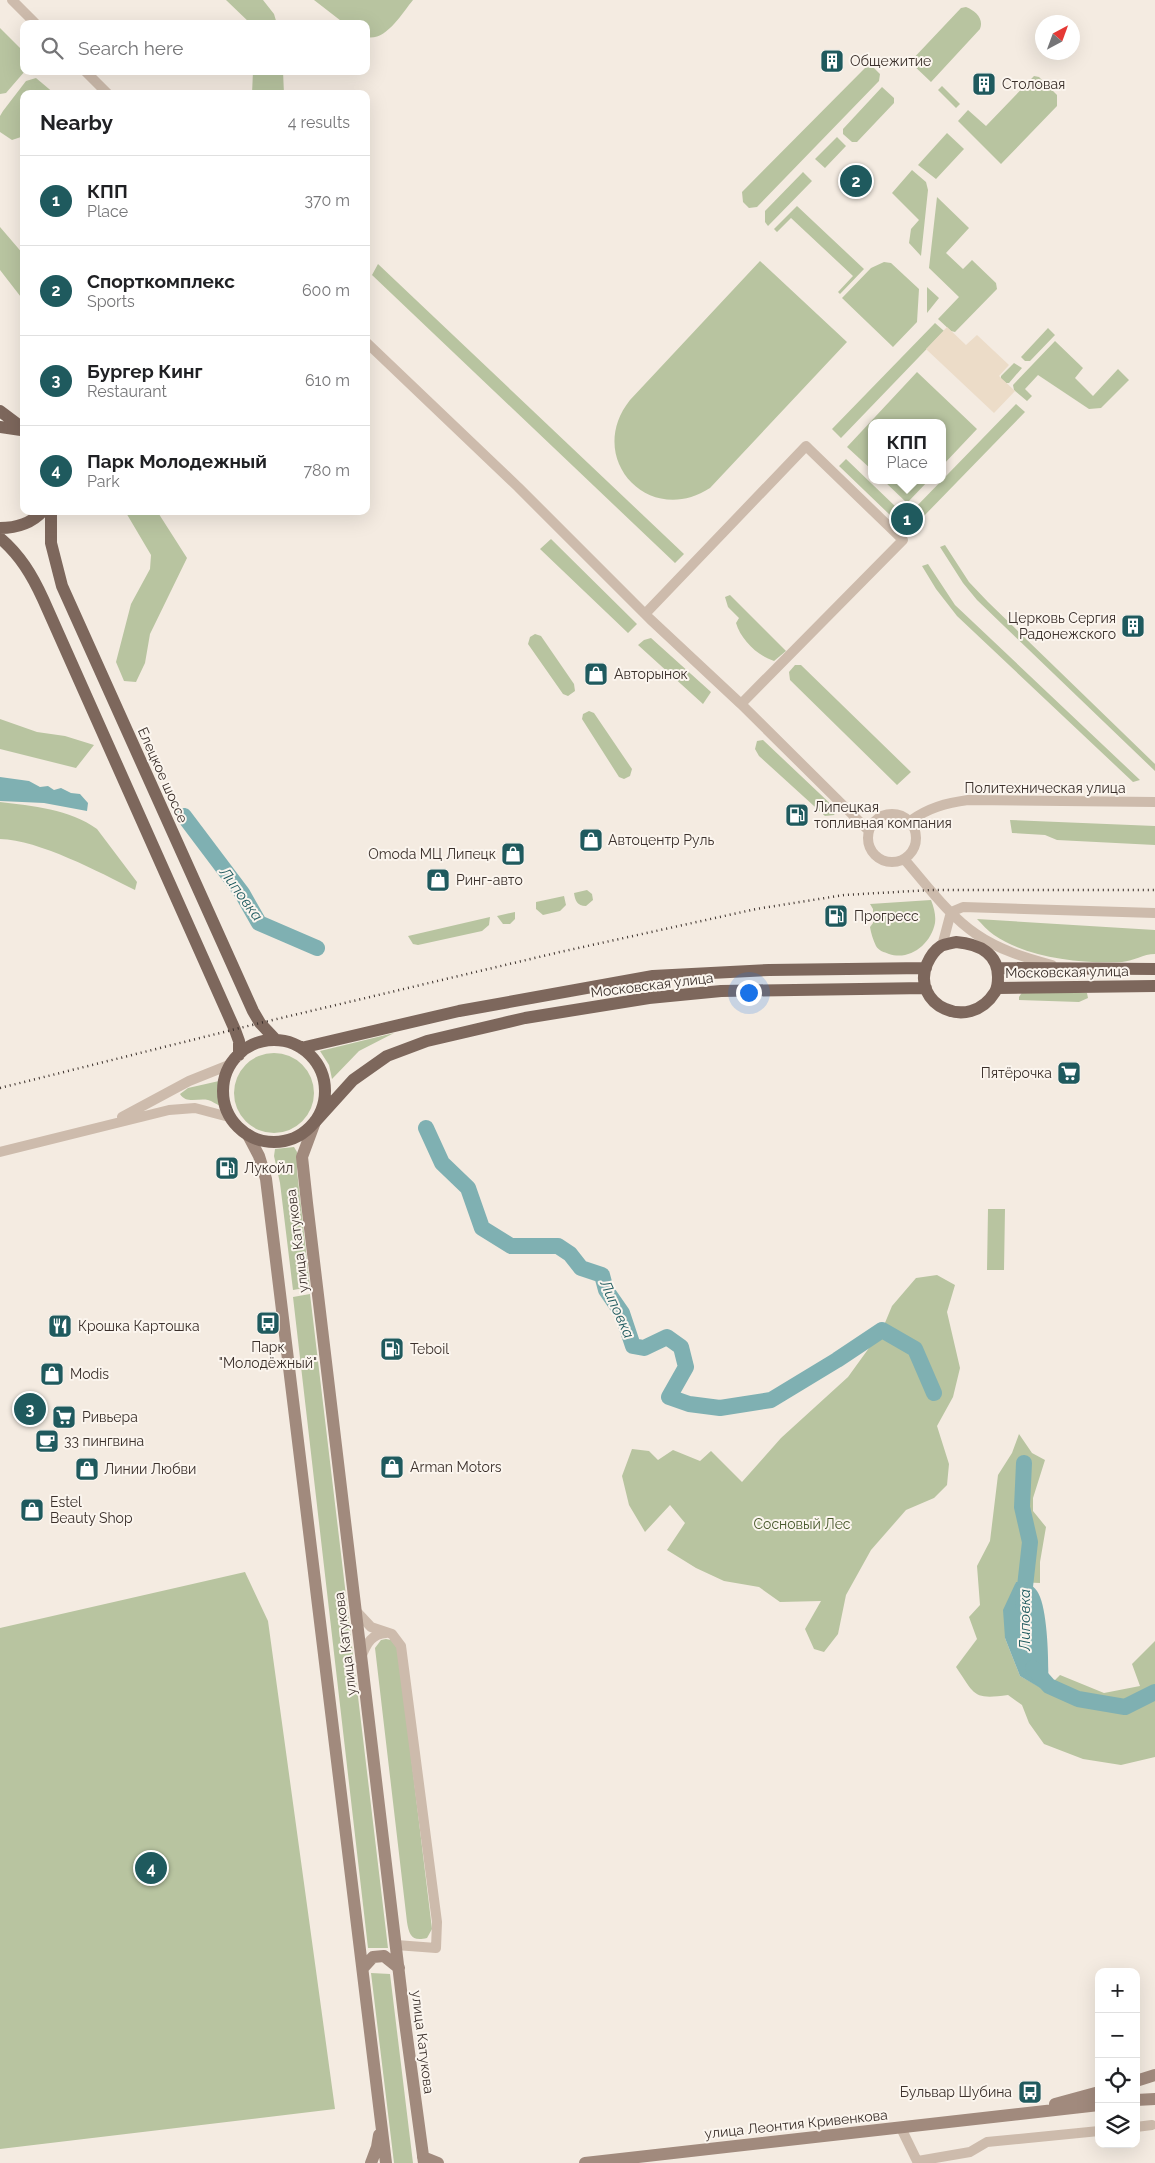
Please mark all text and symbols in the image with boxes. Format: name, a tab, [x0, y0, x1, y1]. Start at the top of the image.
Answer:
north arrow	[1035, 15, 1080, 60]
search box	[20, 20, 370, 75]
icon: search	[38, 34, 66, 62]
text: Search here	[78, 37, 184, 59]
building icon: Общежитие	[819, 48, 845, 74]
place label: Общежитие	[850, 53, 931, 69]
building icon: Столовая	[971, 71, 997, 97]
place label: Столовая	[1002, 76, 1065, 92]
text: Nearby	[40, 110, 113, 135]
text: 4 results	[288, 113, 350, 132]
pin: 2	[840, 162, 872, 200]
text: КПП	[87, 180, 128, 202]
text: 1	[52, 191, 60, 210]
text: 370 m	[304, 191, 350, 210]
text: Place	[87, 202, 128, 221]
text: Спорткомплекс	[87, 270, 235, 292]
text: 2	[51, 281, 61, 300]
text: 600 m	[302, 281, 350, 300]
text: Sports	[87, 292, 135, 311]
text: Бургер Кинг	[87, 360, 202, 382]
text: 3	[52, 371, 60, 390]
text: 610 m	[305, 371, 350, 390]
text: Restaurant	[87, 382, 167, 401]
popup	[868, 419, 946, 484]
text: КПП	[886, 431, 927, 453]
text: Парк Молодежный	[87, 450, 267, 472]
text: Place	[886, 453, 928, 472]
text: 4	[51, 461, 61, 480]
text: 780 m	[303, 461, 350, 480]
text: Park	[87, 472, 120, 491]
pin: 1	[891, 500, 923, 538]
place label: Церковь Сергия Радонежского	[1008, 610, 1116, 642]
building icon: Церковь Сергия Радонежского	[1120, 613, 1146, 639]
shop icon: Авторынок	[583, 661, 609, 687]
place label: Авторынок	[614, 666, 688, 682]
street label: Елецкое шоссе	[135, 725, 191, 825]
street label: Политехническая улица	[964, 780, 1126, 796]
place label: Липецкая топливная компания	[814, 799, 952, 831]
fuel station icon: Липецкая топливная компания	[784, 802, 810, 828]
shop icon: Автоцентр Руль	[578, 827, 604, 853]
place label: Автоцентр Руль	[608, 832, 715, 848]
shop icon: Omoda МЦ Липецк	[500, 841, 526, 867]
place label: Omoda МЦ Липецк	[368, 846, 496, 862]
water label: Липовка	[215, 863, 266, 924]
shop icon: Ринг-авто	[425, 867, 451, 893]
place label: Ринг-авто	[456, 872, 523, 888]
fuel station icon: Прогресс	[823, 903, 849, 929]
place label: Прогресс	[854, 908, 919, 924]
street label: Московская улица	[1005, 963, 1129, 981]
street label: Московская улица	[590, 970, 714, 1000]
your location	[736, 980, 762, 1006]
supermarket icon: Пятёрочка	[1056, 1060, 1082, 1086]
place label: Пятёрочка	[981, 1065, 1052, 1081]
fuel station icon: Лукойл	[214, 1155, 240, 1181]
place label: Лукойл	[244, 1160, 293, 1176]
street label: улица Катукова	[283, 1188, 311, 1294]
water label: Липовка	[596, 1276, 638, 1341]
bus stop icon: Парк "Молодёжный"	[255, 1310, 281, 1336]
restaurant icon: Крошка Картошка	[47, 1313, 73, 1339]
place label: Крошка Картошка	[78, 1318, 200, 1334]
fuel station icon: Teboil	[379, 1336, 405, 1362]
place label: Парк "Молодёжный"	[219, 1339, 317, 1371]
place label: Teboil	[410, 1341, 449, 1357]
shop icon: Modis	[39, 1361, 65, 1387]
place label: Modis	[70, 1366, 109, 1382]
pin: 3	[14, 1390, 46, 1428]
supermarket icon: Ривьера	[51, 1404, 77, 1430]
place label: Ривьера	[82, 1409, 138, 1425]
cafe icon: 33 пингвина	[34, 1428, 60, 1454]
place label: 33 пингвина	[64, 1433, 144, 1449]
shop icon: Arman Motors	[379, 1454, 405, 1480]
shop icon: Линии Любви	[74, 1456, 100, 1482]
place label: Arman Motors	[410, 1459, 502, 1475]
place label: Линии Любви	[104, 1461, 196, 1477]
place label: Estel Beauty Shop	[50, 1494, 133, 1526]
shop icon: Estel Beauty Shop	[19, 1497, 45, 1523]
park label: Сосновый Лес	[753, 1516, 851, 1532]
water label: Липовка	[1016, 1589, 1034, 1652]
street label: улица Катукова	[331, 1591, 359, 1697]
pin: 4	[135, 1849, 167, 1887]
map controls	[1095, 1968, 1140, 2148]
button: +	[1095, 1968, 1140, 2013]
street label: улица Катукова	[409, 1989, 437, 2095]
button: −	[1095, 2013, 1140, 2058]
button: locate	[1095, 2058, 1140, 2103]
bus stop icon: Бульвар Шубина	[1017, 2079, 1043, 2105]
place label: Бульвар Шубина	[900, 2084, 1012, 2100]
button: layers	[1095, 2103, 1140, 2148]
street label: улица Леонтия Кривенкова	[704, 2106, 888, 2142]

